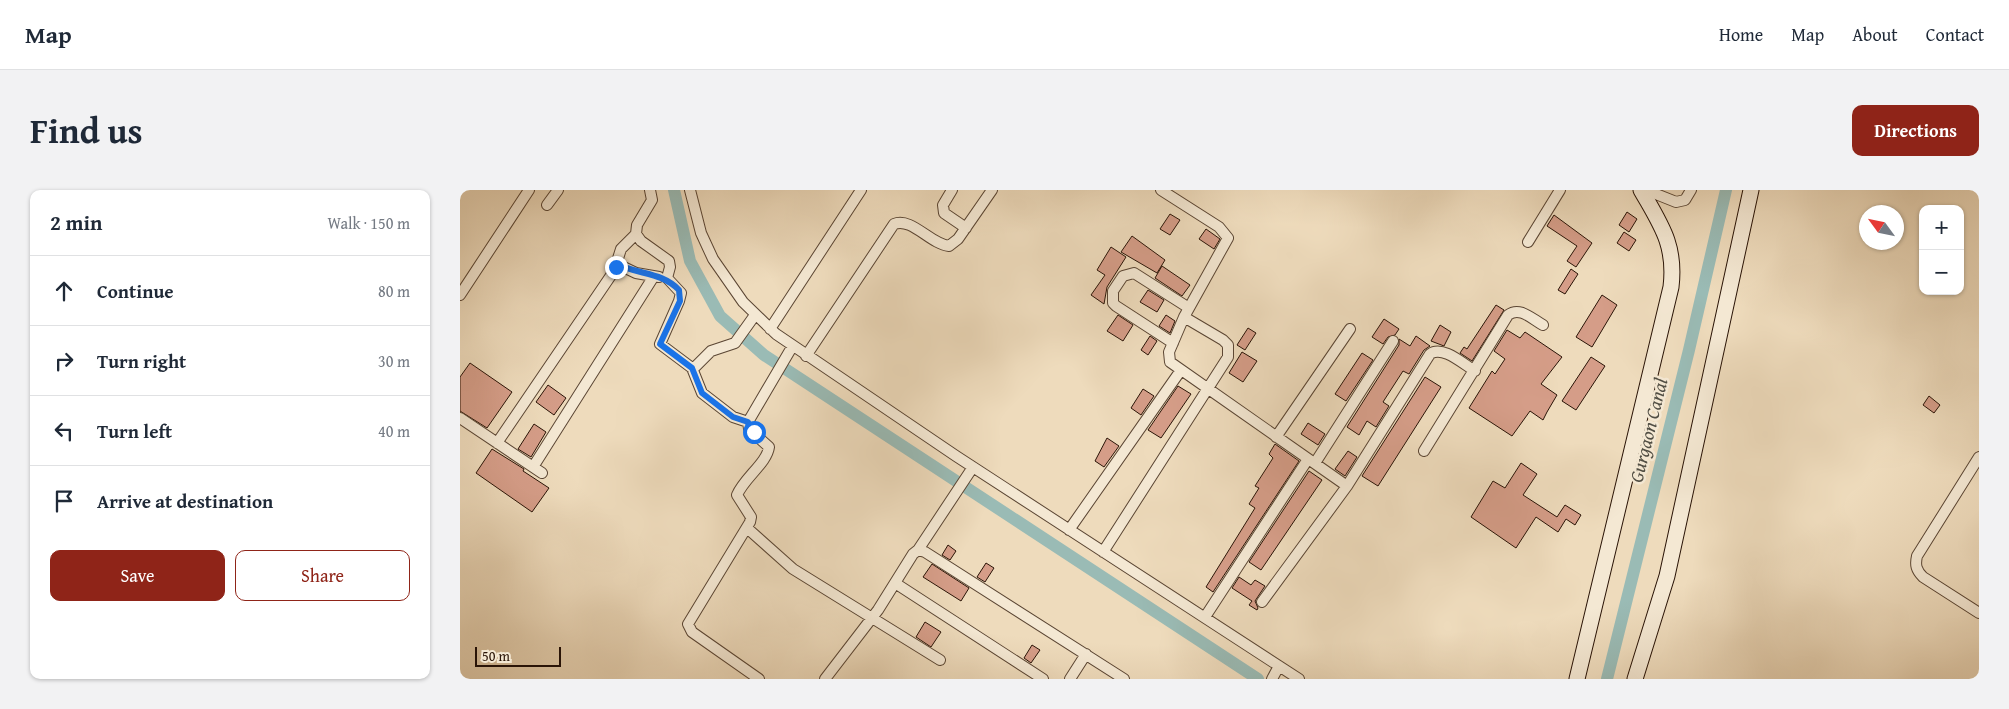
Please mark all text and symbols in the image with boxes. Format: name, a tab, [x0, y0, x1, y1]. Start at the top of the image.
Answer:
text: Map	[25, 17, 72, 52]
text: Home	[1719, 21, 1763, 48]
text: Map	[1791, 21, 1824, 48]
text: About	[1852, 21, 1898, 48]
text: Contact	[1926, 21, 1984, 48]
text: Find us	[30, 105, 143, 156]
button: Directions	[1852, 105, 1979, 156]
north arrow	[1859, 205, 1904, 250]
map controls	[1919, 205, 1964, 295]
button: +	[1919, 205, 1964, 250]
text: 2 min	[50, 207, 102, 238]
text: Walk · 150 m	[327, 211, 410, 235]
button: −	[1919, 250, 1964, 295]
route end	[605, 256, 628, 279]
icon: ahead	[50, 277, 78, 305]
text: Continue	[97, 277, 174, 305]
text: 80 m	[378, 279, 410, 303]
icon: right	[50, 347, 78, 375]
text: Turn right	[97, 347, 186, 375]
text: 30 m	[378, 349, 410, 373]
water label: Gurgaon Canal	[1622, 375, 1675, 485]
icon: left	[50, 417, 78, 445]
text: Turn left	[97, 417, 172, 445]
text: 40 m	[378, 419, 410, 443]
route start	[743, 421, 766, 444]
icon: arrive	[50, 487, 78, 515]
text: Arrive at destination	[97, 487, 273, 515]
button: Save	[50, 550, 225, 601]
button: Share	[235, 550, 410, 601]
scale bar	[475, 644, 561, 667]
text: 50 m	[482, 646, 510, 666]

